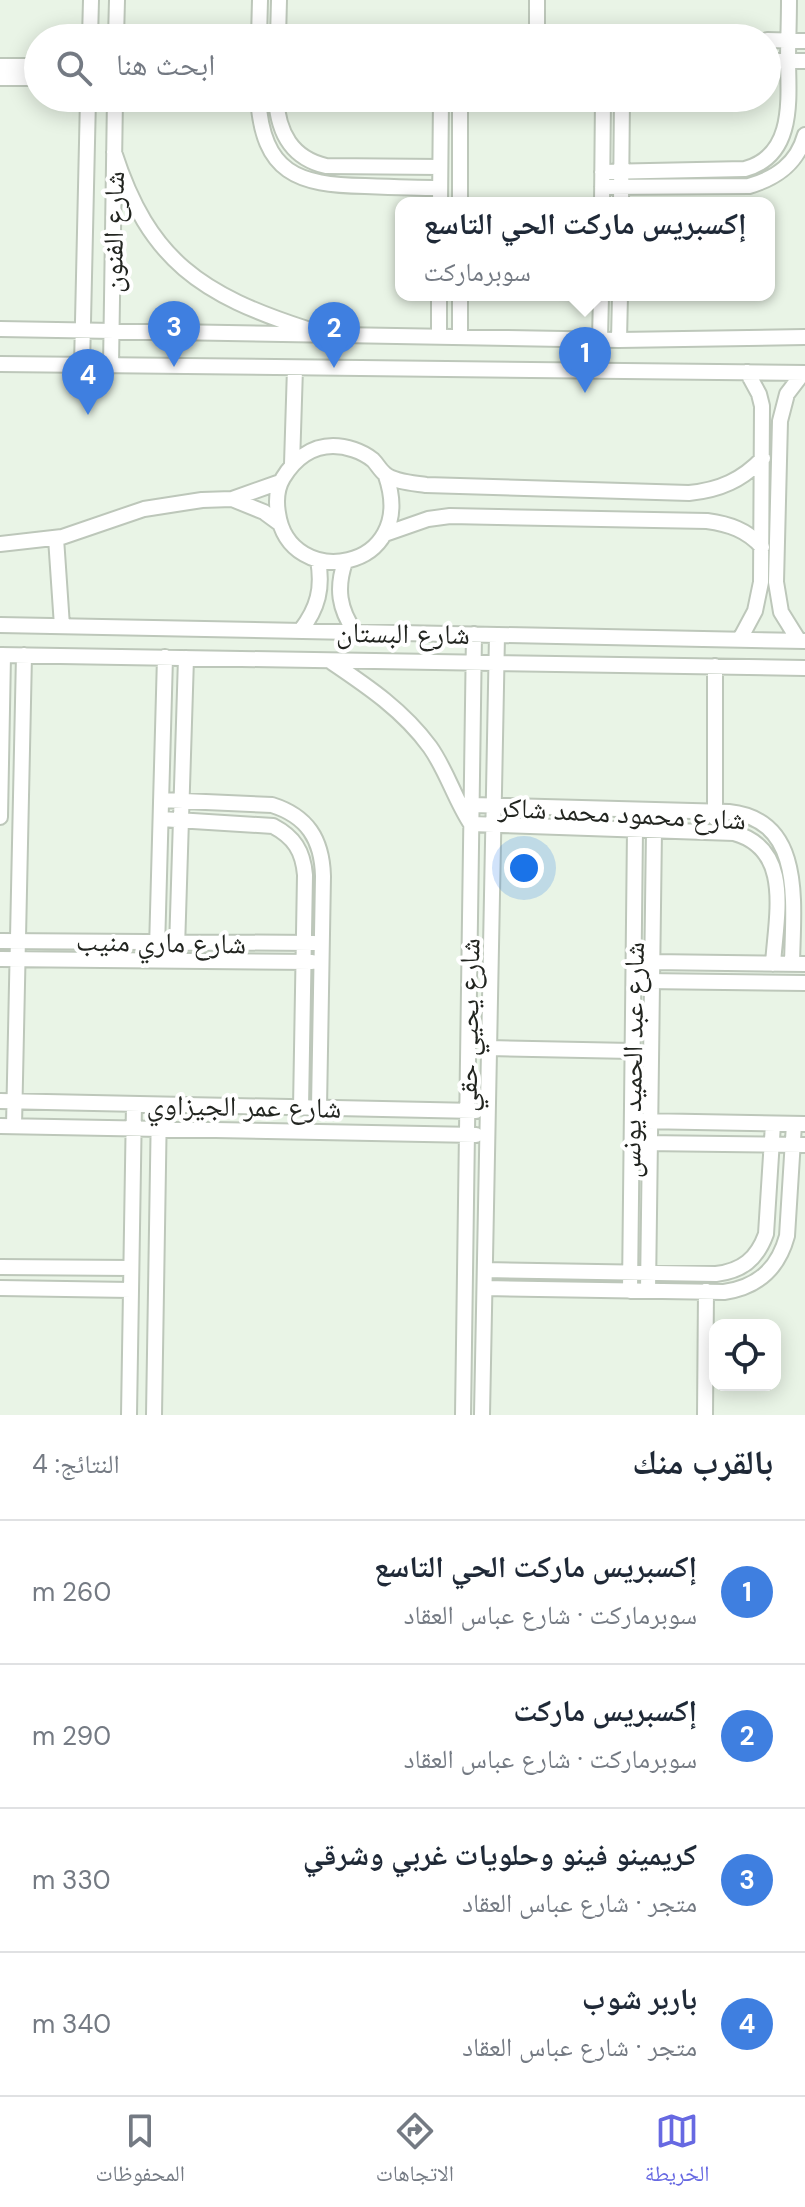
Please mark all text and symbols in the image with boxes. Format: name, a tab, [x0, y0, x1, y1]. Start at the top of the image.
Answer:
search box	[24, 24, 781, 112]
text: ابحث هنا	[116, 45, 215, 84]
icon: search	[52, 46, 96, 90]
street label: شارع الفنون	[94, 171, 133, 293]
popup	[395, 197, 775, 301]
text: إكسبريس ماركت الحي التاسع	[423, 204, 747, 243]
text: سوبرماركت	[423, 255, 531, 289]
pin: 3	[148, 301, 200, 367]
pin: 2	[308, 302, 360, 368]
pin: 1	[559, 327, 611, 393]
pin: 4	[62, 349, 114, 415]
street label: شارع البستان	[336, 614, 470, 653]
street label: شارع محمود محمد شاكر	[496, 788, 747, 838]
your location	[504, 848, 544, 888]
street label: شارع ماري منيب	[76, 923, 246, 967]
street label: شارع يحيي حقي	[448, 938, 493, 1112]
street label: شارع عبد الحميد يونس	[612, 942, 653, 1178]
street label: شارع عمر الجيزاوي	[146, 1086, 342, 1131]
map controls	[709, 1319, 781, 1391]
button: locate	[709, 1319, 781, 1391]
text: بالقرب منك	[632, 1440, 773, 1485]
text: النتائج: 4	[32, 1447, 120, 1481]
text: إكسبريس ماركت الحي التاسع	[374, 1547, 697, 1586]
text: 260 m	[32, 1575, 111, 1609]
text: 1	[742, 1575, 752, 1609]
text: سوبرماركت · شارع عباس العقاد	[404, 1598, 697, 1632]
text: إكسبريس ماركت	[513, 1691, 697, 1730]
text: 290 m	[32, 1719, 111, 1753]
text: 2	[740, 1719, 755, 1753]
text: سوبرماركت · شارع عباس العقاد	[404, 1742, 697, 1776]
text: كريمينو فينو وحلويات غربي وشرقي	[303, 1835, 697, 1874]
text: 330 m	[32, 1863, 111, 1897]
text: 3	[739, 1863, 755, 1897]
text: متجر · شارع عباس العقاد	[462, 1886, 697, 1920]
text: باربر شوب	[582, 1979, 697, 2018]
text: 340 m	[32, 2007, 111, 2041]
text: 4	[739, 2007, 755, 2041]
text: متجر · شارع عباس العقاد	[462, 2030, 697, 2064]
tab: المحفوظات	[95, 2109, 185, 2195]
tab: الاتجاهات	[376, 2109, 454, 2195]
tab: الخريطة	[645, 2109, 710, 2195]

